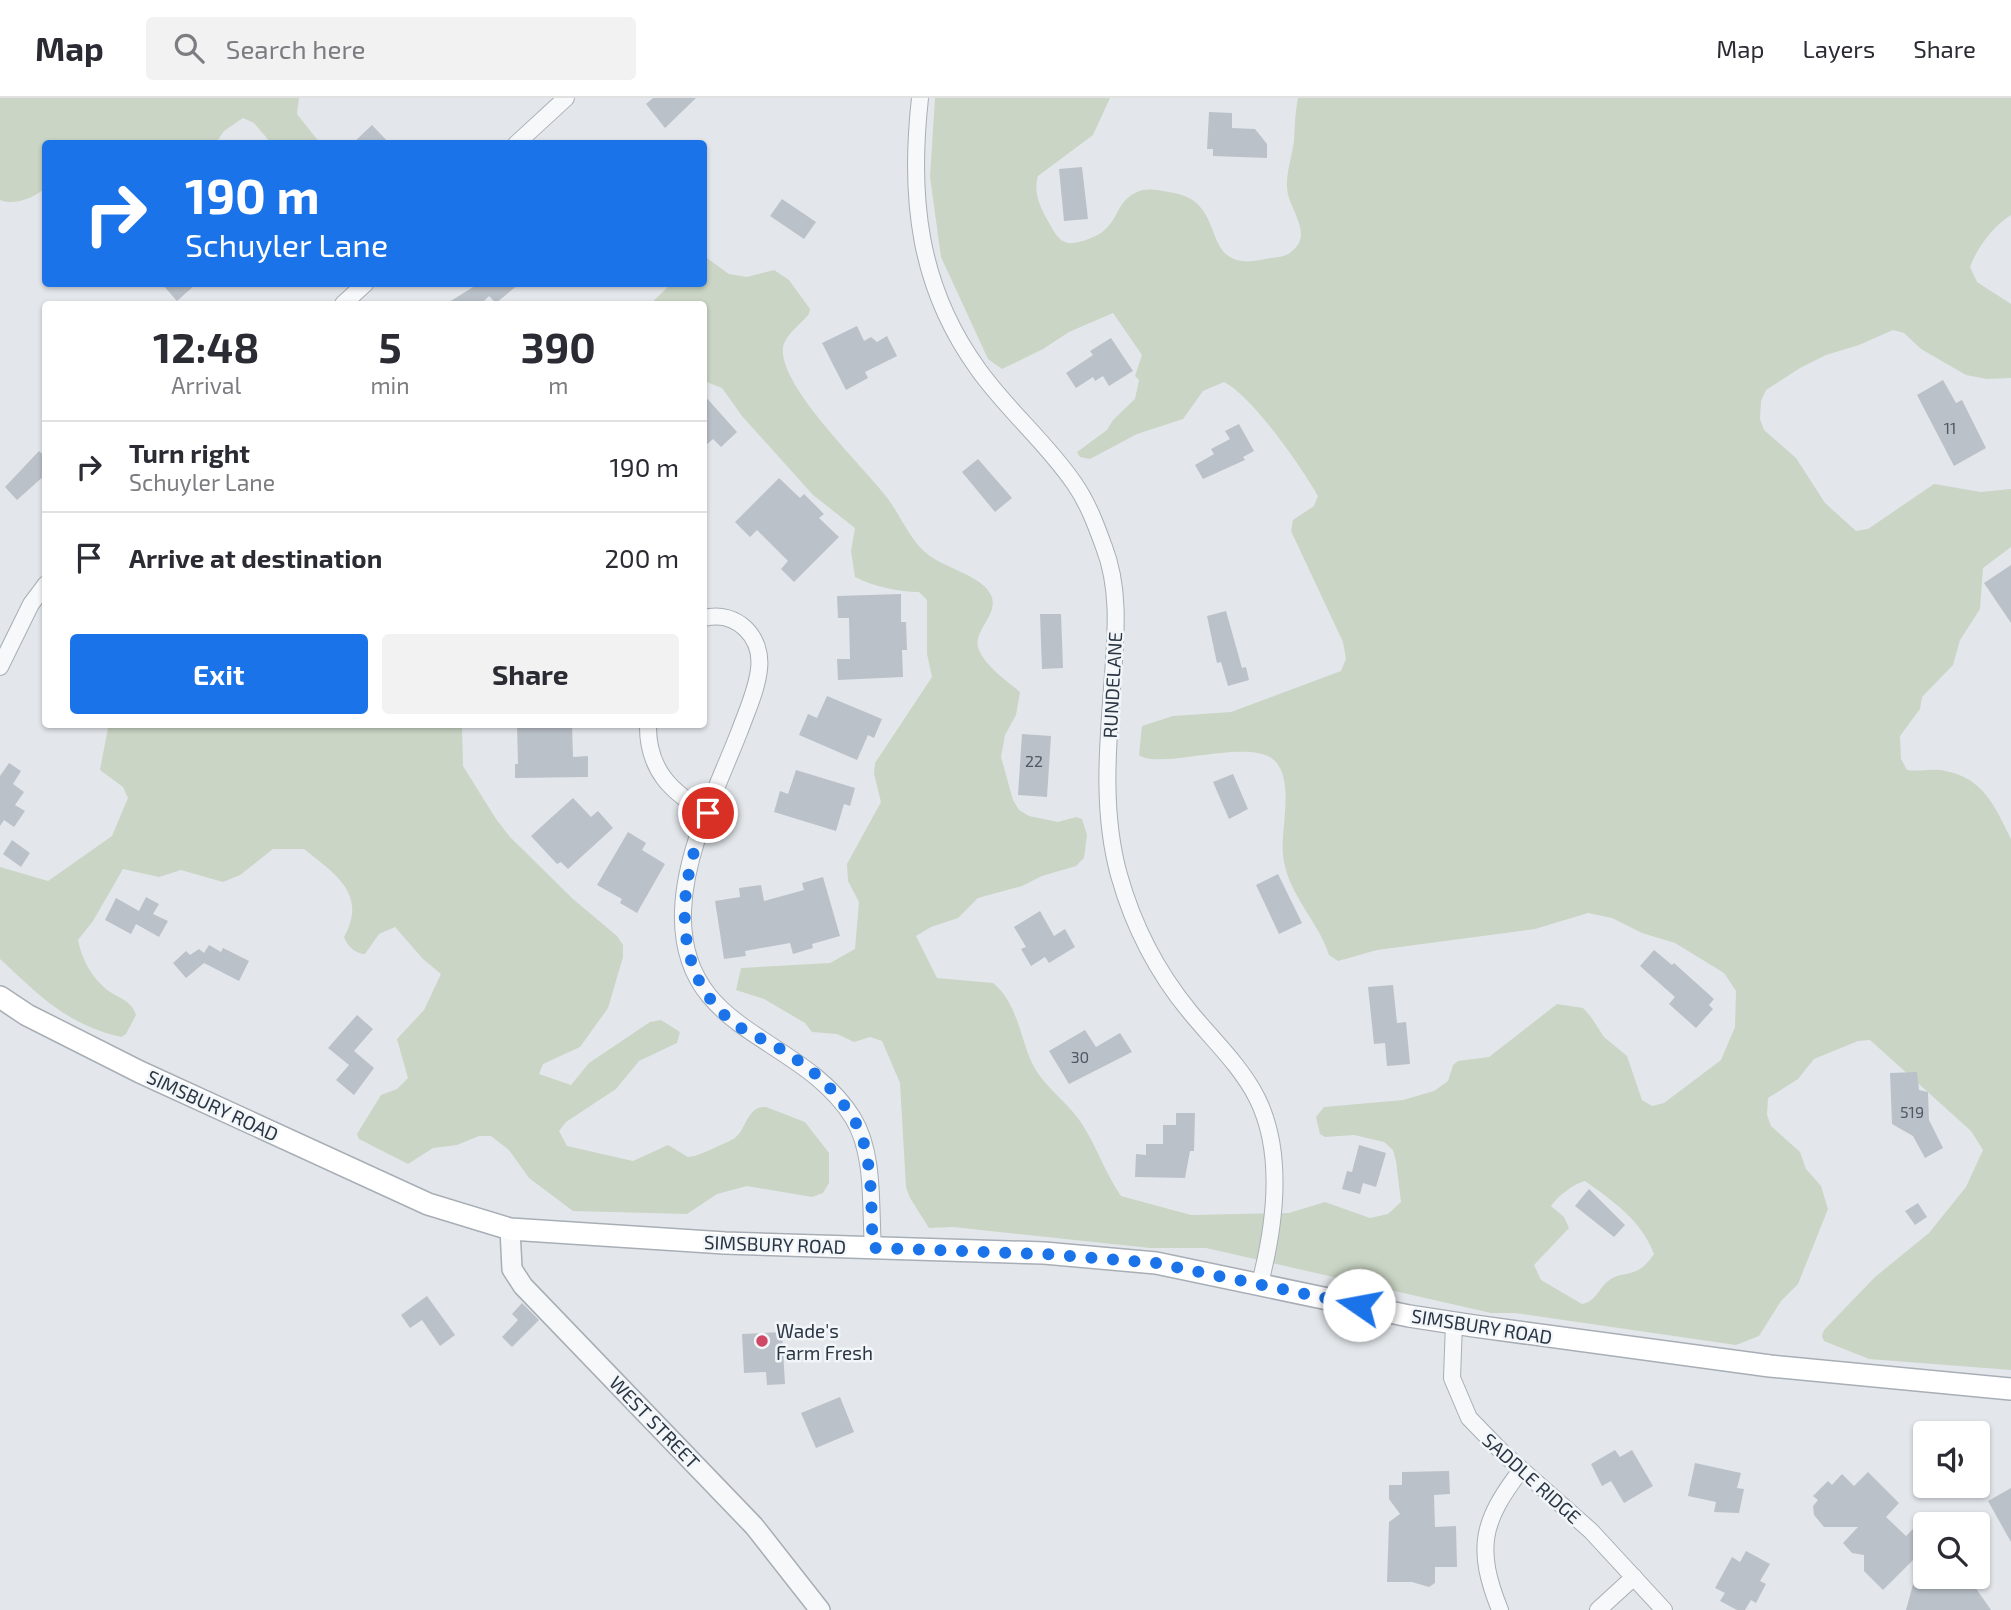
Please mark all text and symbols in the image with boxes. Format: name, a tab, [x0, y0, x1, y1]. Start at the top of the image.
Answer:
search box	[146, 17, 636, 80]
text: Map	[35, 28, 104, 68]
icon: search	[170, 29, 208, 67]
text: Search here	[226, 33, 365, 64]
text: Map	[1716, 34, 1764, 63]
text: Layers	[1802, 34, 1875, 63]
text: Share	[1913, 34, 1976, 63]
text: 190 m	[185, 165, 320, 224]
icon: right	[70, 168, 161, 259]
text: Schuyler Lane	[185, 225, 388, 263]
text: 12:48	[153, 321, 259, 371]
text: 5	[378, 321, 402, 371]
text: 390	[521, 321, 596, 371]
text: Arrival	[171, 371, 241, 399]
text: min	[370, 371, 410, 399]
text: m	[548, 371, 568, 399]
house number: 11	[1944, 418, 1956, 437]
text: Turn right	[129, 437, 250, 468]
icon: right	[70, 448, 108, 486]
text: 190 m	[610, 451, 679, 482]
text: Schuyler Lane	[129, 468, 275, 496]
icon: arrive	[70, 539, 108, 577]
text: Arrive at destination	[129, 542, 382, 573]
text: 200 m	[604, 542, 679, 573]
street label: RUNDELANE	[1098, 631, 1126, 739]
button: Exit	[70, 634, 368, 714]
button: Share	[382, 634, 679, 714]
house number: 22	[1025, 751, 1043, 770]
pin	[678, 783, 738, 843]
icon: arrive	[689, 794, 727, 832]
house number: 30	[1071, 1047, 1089, 1066]
street label: SIMSBURY ROAD	[144, 1065, 282, 1145]
house number: 519	[1900, 1102, 1924, 1121]
street label: SIMSBURY ROAD	[704, 1230, 846, 1258]
position arrow	[1322, 1268, 1396, 1342]
street label: SIMSBURY ROAD	[1410, 1304, 1554, 1348]
place label: Wade's Farm Fresh	[776, 1319, 873, 1364]
marker: Wade's Farm Fresh	[754, 1333, 770, 1349]
street label: WEST STREET	[605, 1371, 705, 1473]
map controls	[1913, 1421, 1990, 1589]
button: sound	[1913, 1421, 1990, 1498]
street label: SADDLE RIDGE	[1478, 1428, 1586, 1528]
button: search	[1913, 1512, 1990, 1589]

